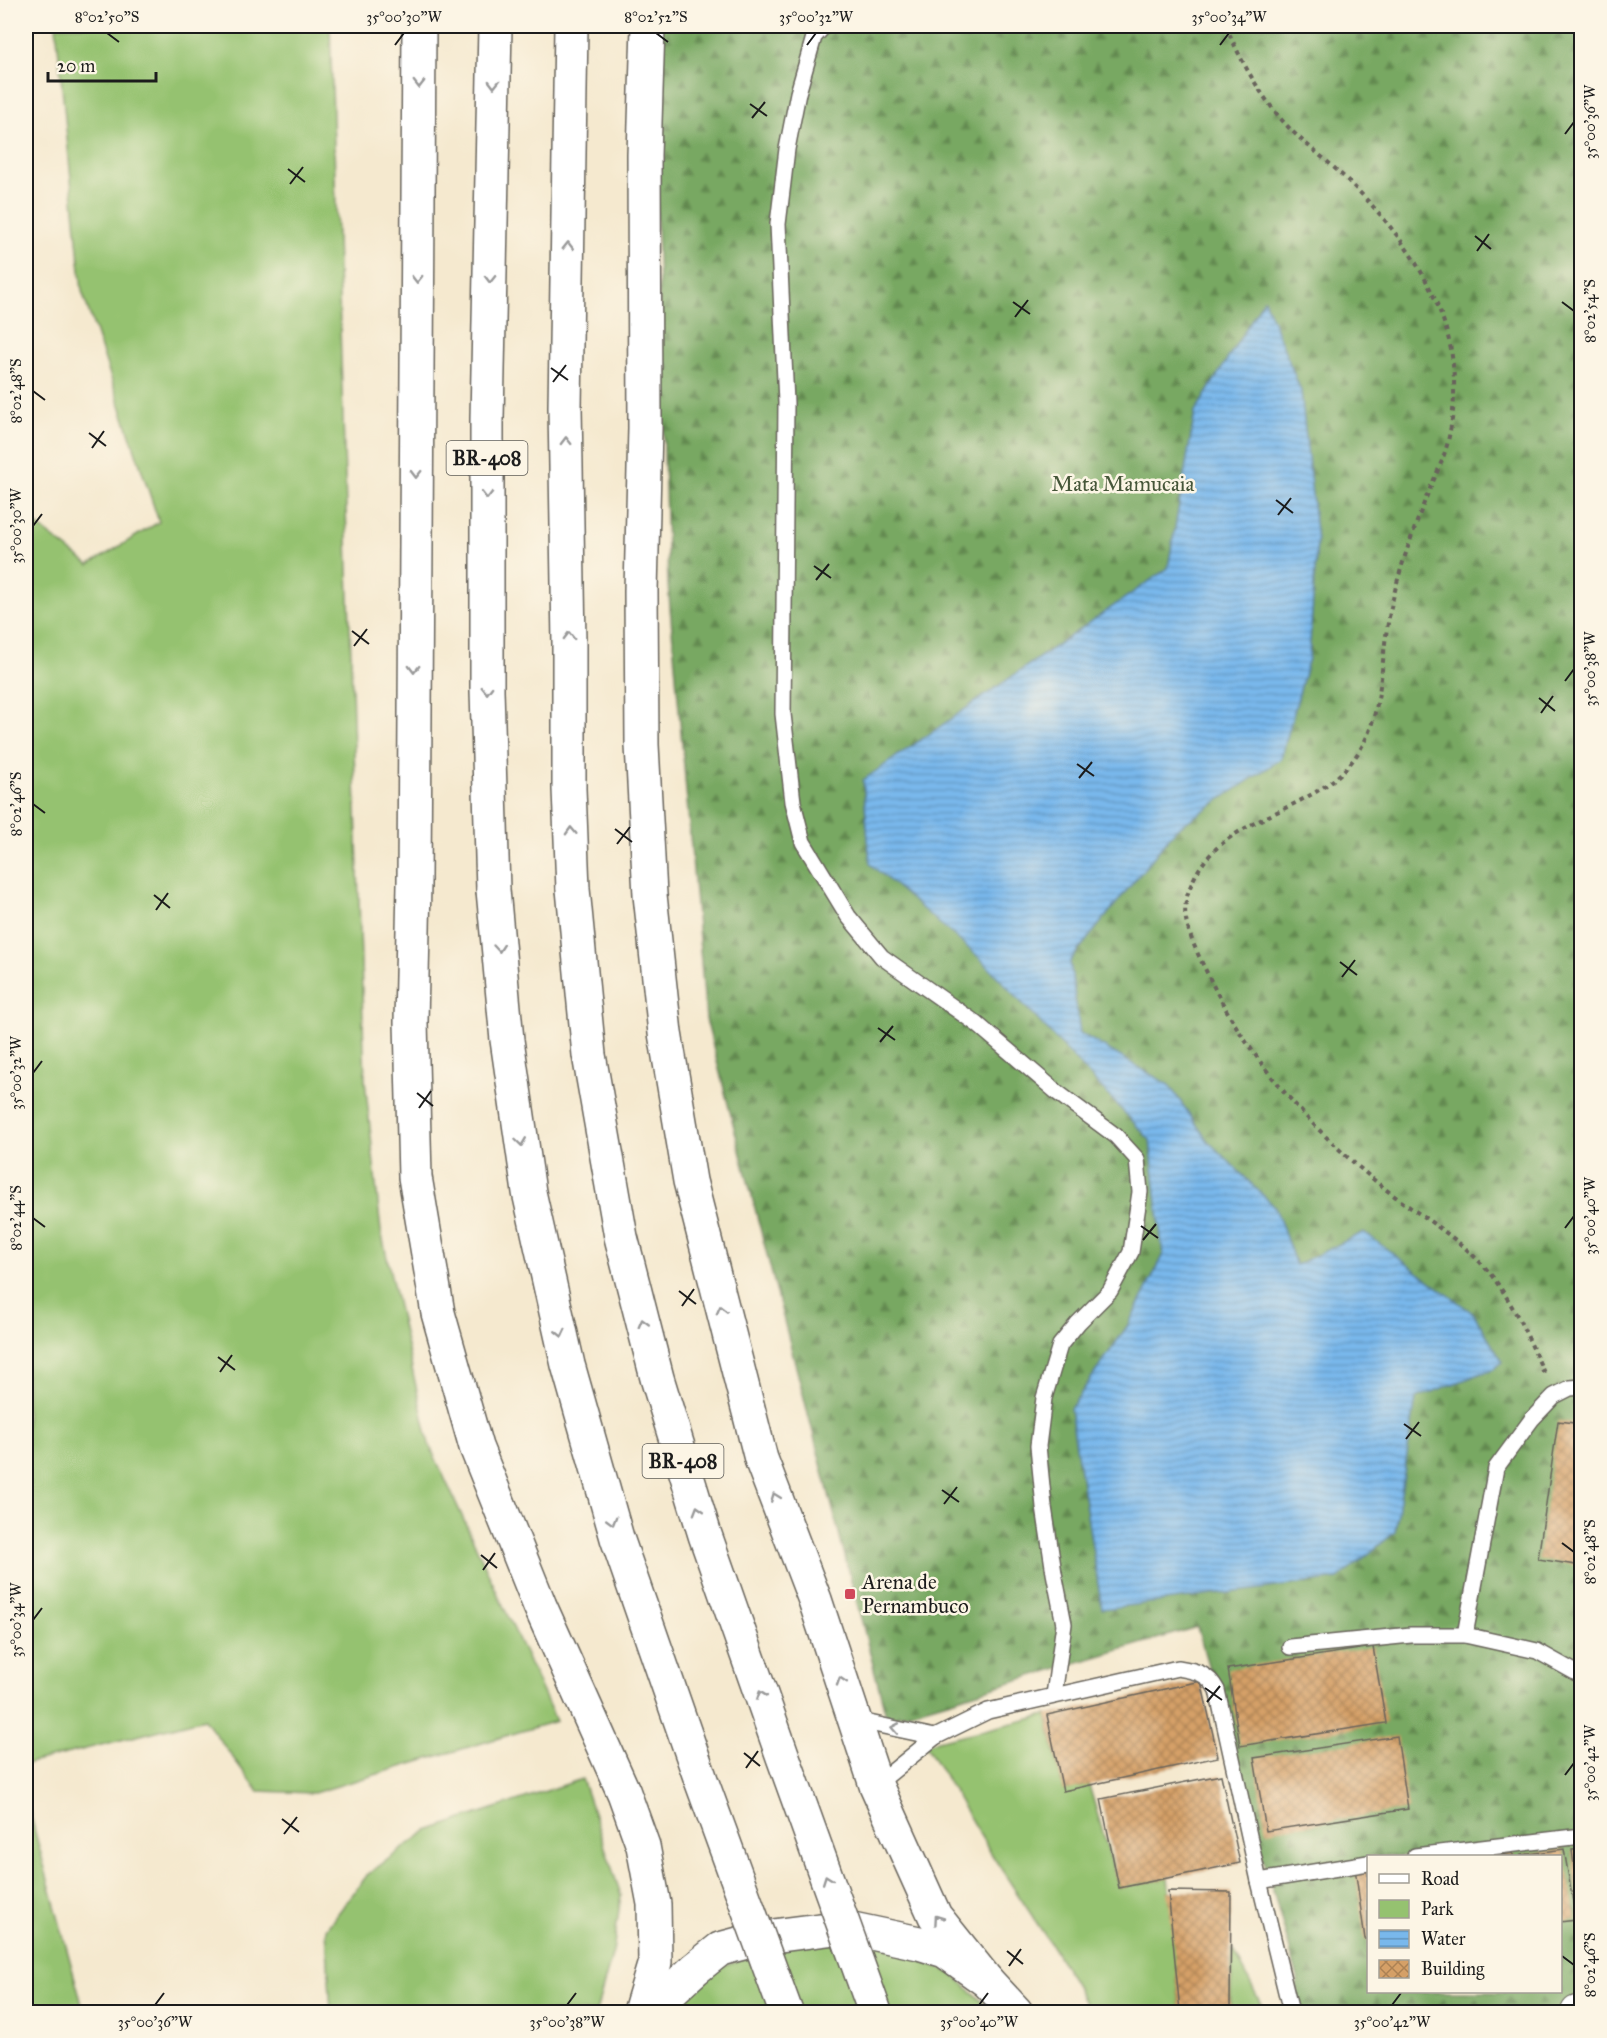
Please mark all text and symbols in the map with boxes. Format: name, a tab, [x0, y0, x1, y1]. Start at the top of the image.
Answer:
text: 8°02'50"S	[75, 8, 139, 26]
text: 35°00'30"W	[366, 8, 443, 26]
text: 8°02'52"S	[624, 8, 688, 26]
text: 35°00'32"W	[779, 8, 854, 26]
text: 35°00'34"W	[1191, 8, 1267, 26]
scale bar	[48, 45, 156, 83]
text: 20 m	[57, 55, 95, 77]
one-way arrow	[413, 79, 425, 88]
one-way arrow	[488, 79, 500, 88]
text: 35°00'36"W	[1581, 84, 1599, 159]
one-way arrow	[561, 241, 574, 250]
one-way arrow	[411, 274, 423, 283]
one-way arrow	[484, 274, 496, 283]
text: 8°02'54"S	[1581, 279, 1599, 343]
text: 8°02'48"S	[7, 358, 25, 424]
one-way arrow	[560, 436, 572, 445]
road number: BR-408	[446, 441, 528, 475]
one-way arrow	[410, 469, 422, 478]
park label: Mata Mamucaia	[1052, 471, 1195, 497]
text: 35°00'30"W	[7, 487, 25, 564]
one-way arrow	[481, 490, 493, 499]
one-way arrow	[563, 631, 575, 640]
text: 35°00'38"W	[1581, 631, 1599, 706]
one-way arrow	[408, 664, 420, 673]
one-way arrow	[481, 685, 493, 694]
text: 8°02'46"S	[7, 772, 25, 836]
one-way arrow	[564, 826, 577, 835]
one-way arrow	[492, 944, 505, 953]
text: 35°00'32"W	[7, 1035, 25, 1110]
one-way arrow	[515, 1137, 527, 1146]
text: 35°00'40"W	[1581, 1176, 1599, 1255]
text: 8°02'44"S	[7, 1185, 25, 1251]
one-way arrow	[716, 1305, 729, 1315]
one-way arrow	[638, 1318, 651, 1328]
one-way arrow	[554, 1327, 567, 1337]
road number: BR-408	[642, 1444, 724, 1478]
one-way arrow	[770, 1492, 783, 1503]
one-way arrow	[693, 1506, 705, 1516]
one-way arrow	[605, 1516, 618, 1526]
text: 8°02'48"S	[1581, 1519, 1599, 1585]
place label: Arena de Pernambuco	[861, 1569, 969, 1619]
text: 35°00'34"W	[7, 1582, 25, 1658]
marker: Arena de Pernambuco	[843, 1587, 857, 1601]
one-way arrow	[836, 1676, 849, 1687]
one-way arrow	[755, 1690, 768, 1701]
one-way arrow	[890, 1722, 900, 1735]
text: 35°00'42"W	[1581, 1724, 1599, 1801]
legend	[1367, 1855, 1562, 1993]
text: Road	[1421, 1868, 1459, 1890]
one-way arrow	[821, 1874, 834, 1884]
text: Park	[1421, 1898, 1454, 1920]
one-way arrow	[934, 1915, 945, 1926]
text: Water	[1421, 1928, 1466, 1950]
text: 8°02'46"S	[1581, 1933, 1599, 1997]
text: Building	[1421, 1958, 1485, 1981]
text: 35°00'36"W	[118, 2013, 193, 2031]
text: 35°00'38"W	[530, 2013, 605, 2031]
text: 35°00'40"W	[940, 2013, 1019, 2031]
text: 35°00'42"W	[1354, 2013, 1431, 2031]

